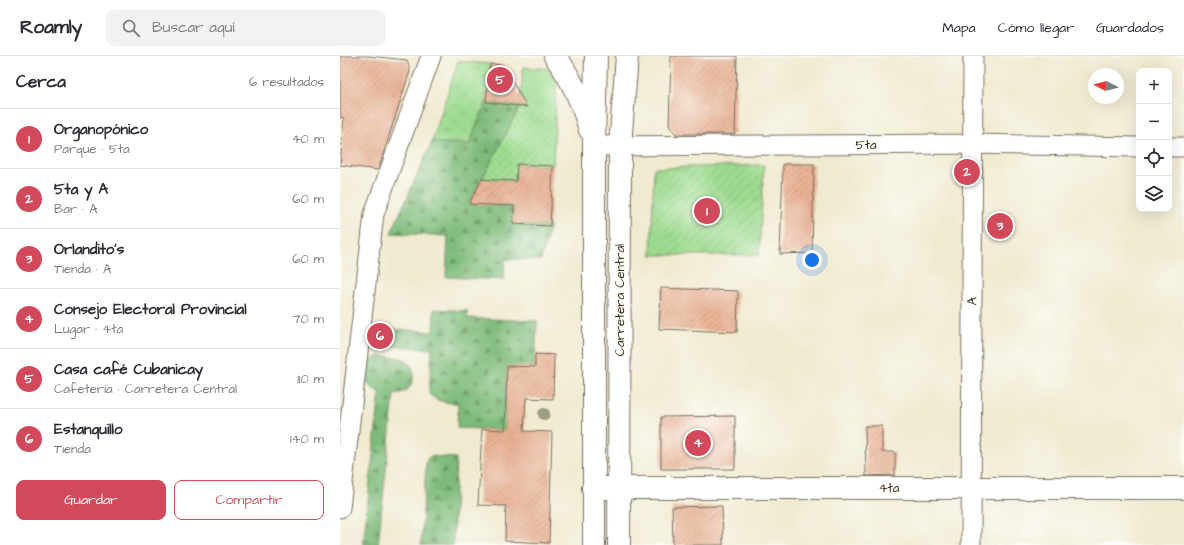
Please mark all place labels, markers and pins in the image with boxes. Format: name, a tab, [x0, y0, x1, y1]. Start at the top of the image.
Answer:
pin: 5	[487, 65, 513, 95]
pin: 2	[954, 157, 980, 187]
pin: 1	[694, 196, 720, 226]
pin: 3	[987, 211, 1013, 241]
pin: 6	[367, 321, 393, 351]
pin: 4	[685, 428, 711, 458]

